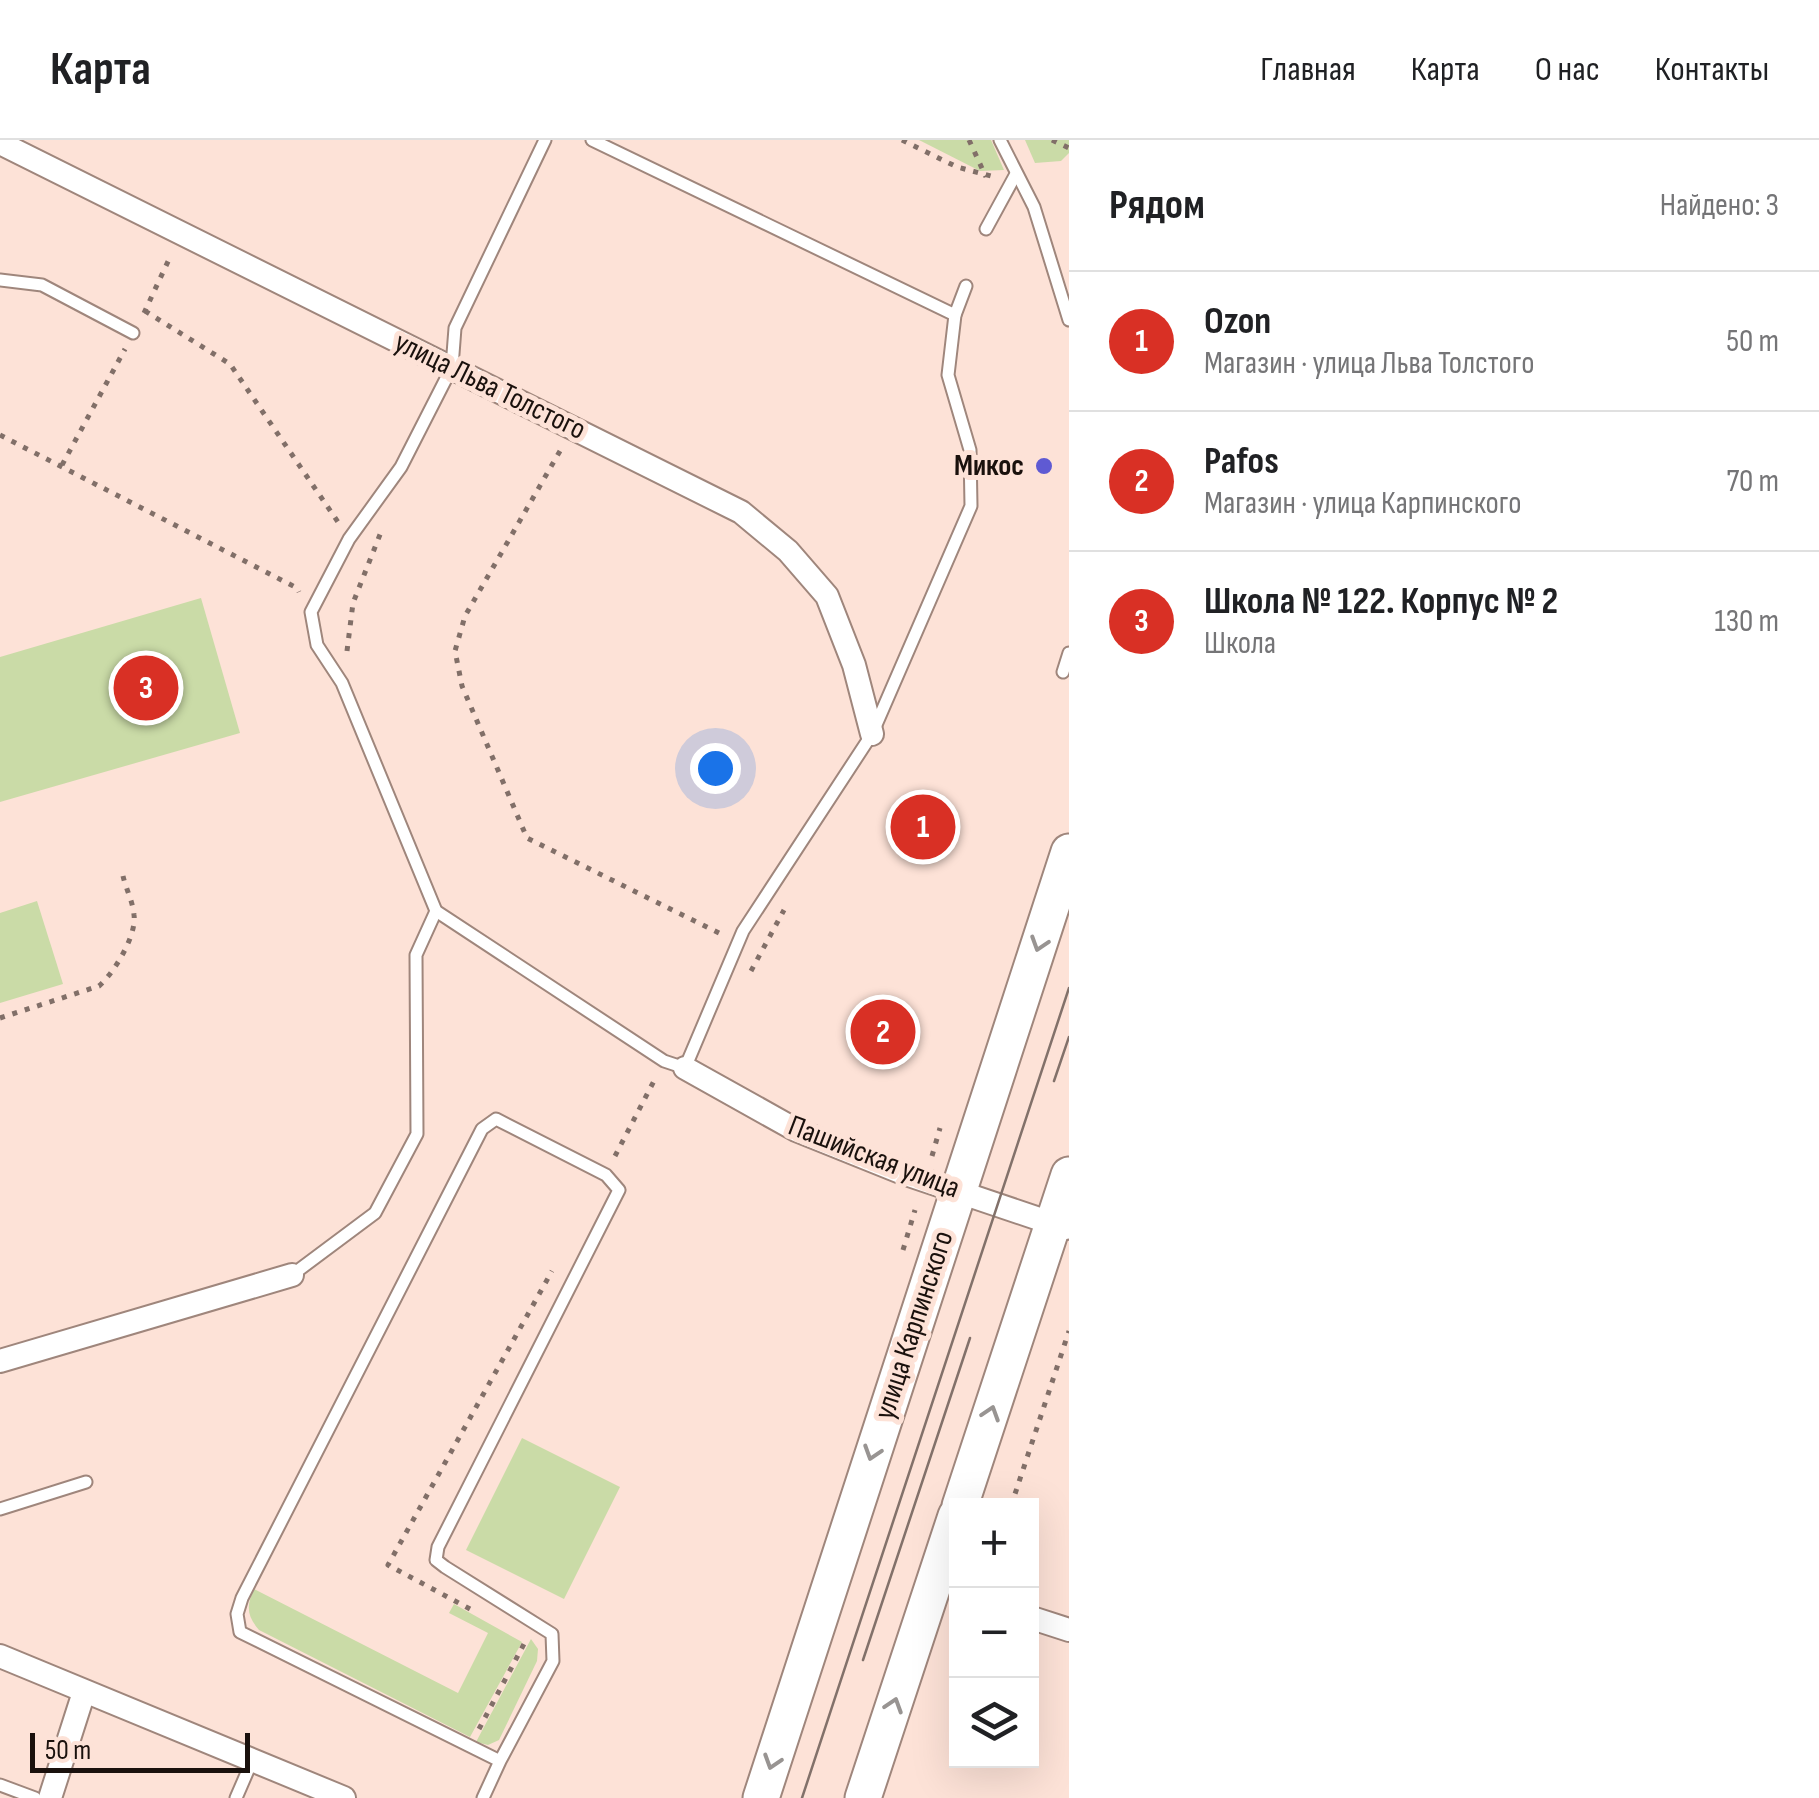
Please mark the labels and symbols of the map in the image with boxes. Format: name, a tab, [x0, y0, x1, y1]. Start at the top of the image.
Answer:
street label: улица Льва Толстого	[389, 324, 591, 448]
place label: Микос	[954, 448, 1024, 484]
marker: Микос	[1033, 455, 1055, 477]
pin: 3	[114, 650, 178, 726]
your location	[690, 743, 741, 794]
pin: 1	[890, 790, 956, 864]
one-way arrow	[1030, 935, 1050, 952]
pin: 2	[850, 994, 916, 1070]
street label: Пашийская улица	[783, 1108, 965, 1206]
street label: улица Карпинского	[867, 1226, 961, 1424]
one-way arrow	[979, 1405, 999, 1422]
one-way arrow	[864, 1444, 884, 1461]
one-way arrow	[882, 1698, 902, 1715]
scale bar	[30, 1728, 250, 1772]
one-way arrow	[764, 1753, 784, 1770]

